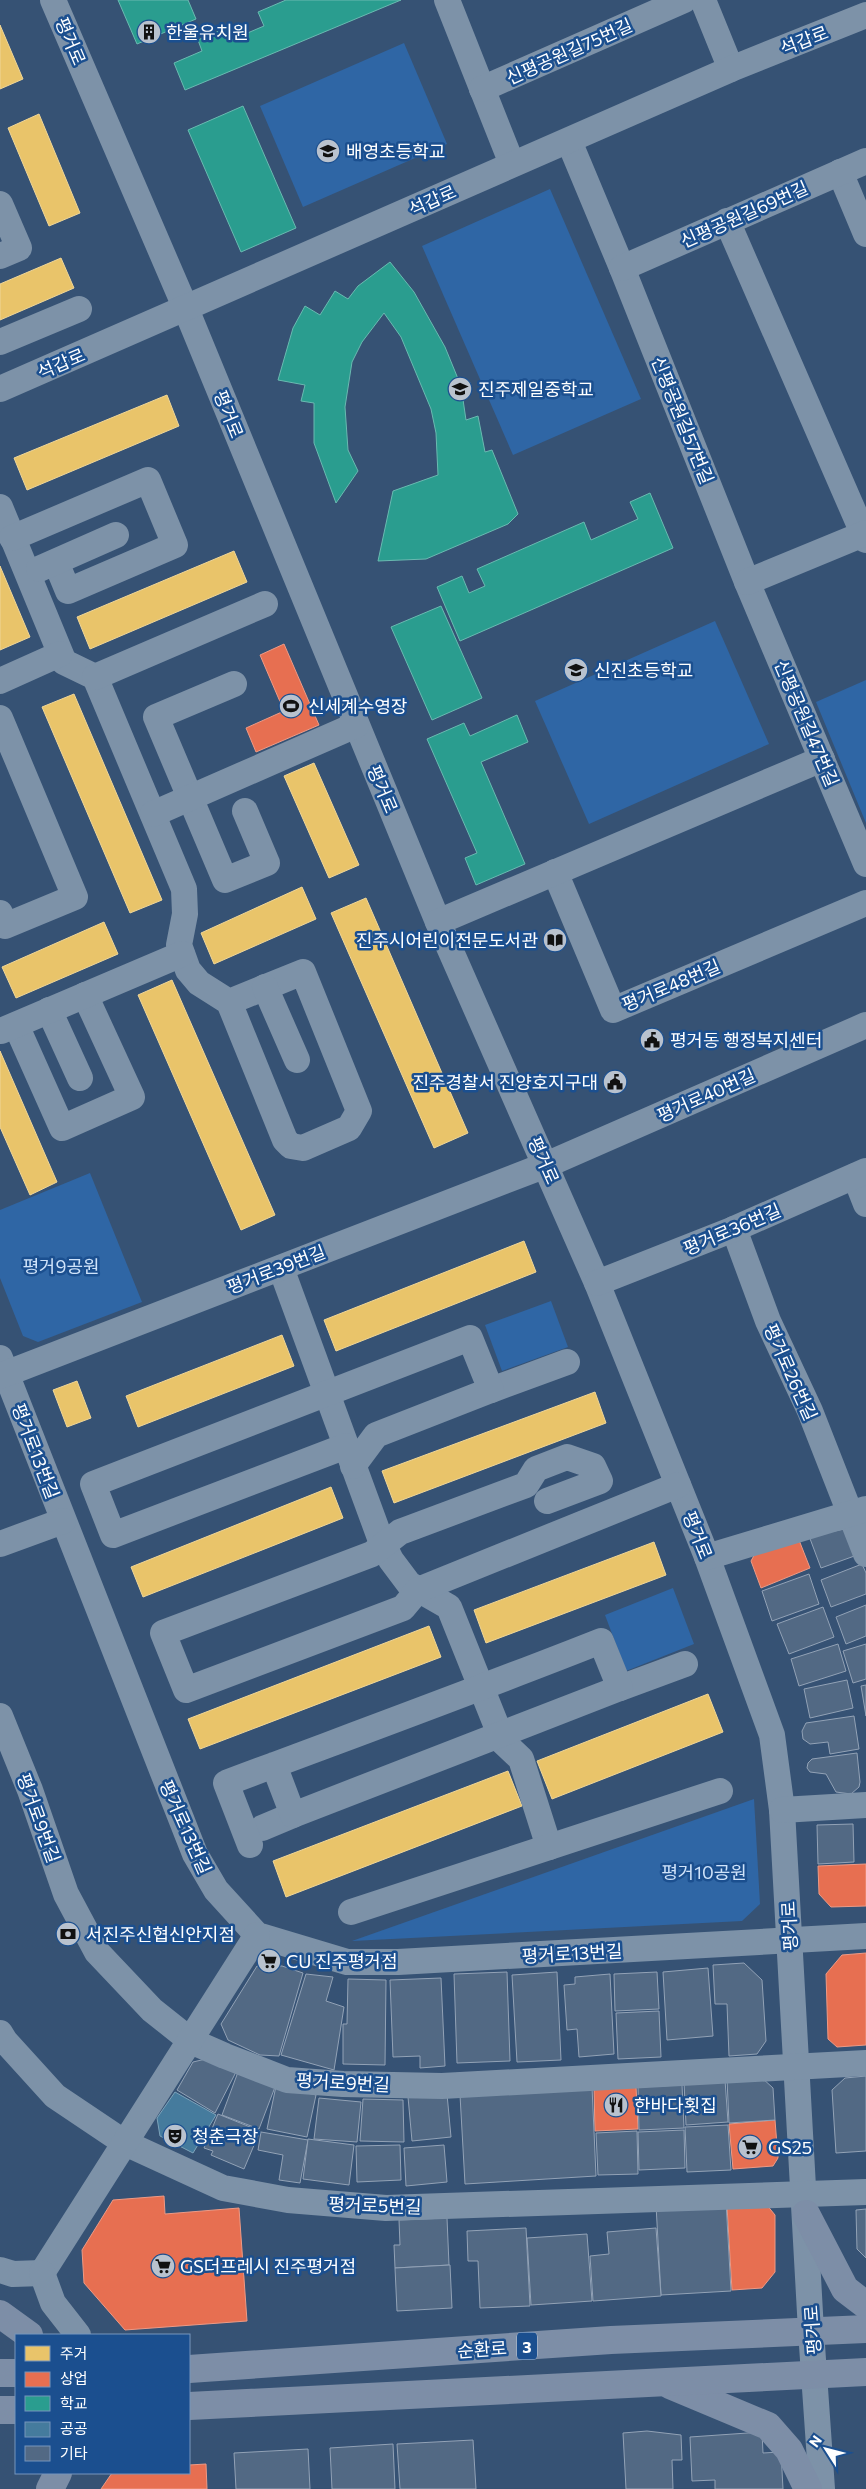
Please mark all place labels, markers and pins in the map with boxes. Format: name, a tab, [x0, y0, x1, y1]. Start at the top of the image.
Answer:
building icon: 한울유치원	[136, 19, 162, 45]
place label: 한울유치원	[166, 21, 249, 43]
school or university icon: 배영초등학교	[315, 138, 341, 164]
place label: 배영초등학교	[346, 140, 445, 162]
school or university icon: 진주제일중학교	[447, 376, 473, 402]
place label: 진주제일중학교	[478, 378, 594, 400]
school or university icon: 신진초등학교	[563, 657, 589, 683]
place label: 신진초등학교	[594, 659, 693, 681]
sports icon: 신세계수영장	[278, 693, 304, 719]
place label: 신세계수영장	[308, 695, 407, 717]
library icon: 진주시어린이전문도서관	[542, 927, 568, 953]
place label: 진주시어린이전문도서관	[356, 929, 538, 951]
public building icon: 평거동 행정복지센터	[639, 1027, 665, 1053]
place label: 평거동 행정복지센터	[670, 1029, 823, 1051]
public building icon: 진주경찰서 진양호지구대	[602, 1069, 628, 1095]
place label: 진주경찰서 진양호지구대	[412, 1071, 598, 1093]
bank icon: 서진주신협신안지점	[55, 1921, 81, 1947]
place label: 서진주신협신안지점	[86, 1923, 235, 1945]
supermarket icon: CU 진주평거점	[256, 1948, 282, 1974]
place label: CU 진주평거점	[286, 1950, 398, 1972]
restaurant icon: 한바다횟집	[603, 2092, 629, 2118]
place label: 한바다횟집	[634, 2094, 717, 2116]
theatre icon: 청춘극장	[162, 2123, 188, 2149]
place label: 청춘극장	[192, 2125, 258, 2147]
supermarket icon: GS25	[737, 2134, 763, 2160]
place label: GS25	[768, 2136, 812, 2158]
supermarket icon: GS더프레시 진주평거점	[150, 2253, 176, 2279]
place label: GS더프레시 진주평거점	[180, 2255, 356, 2277]

